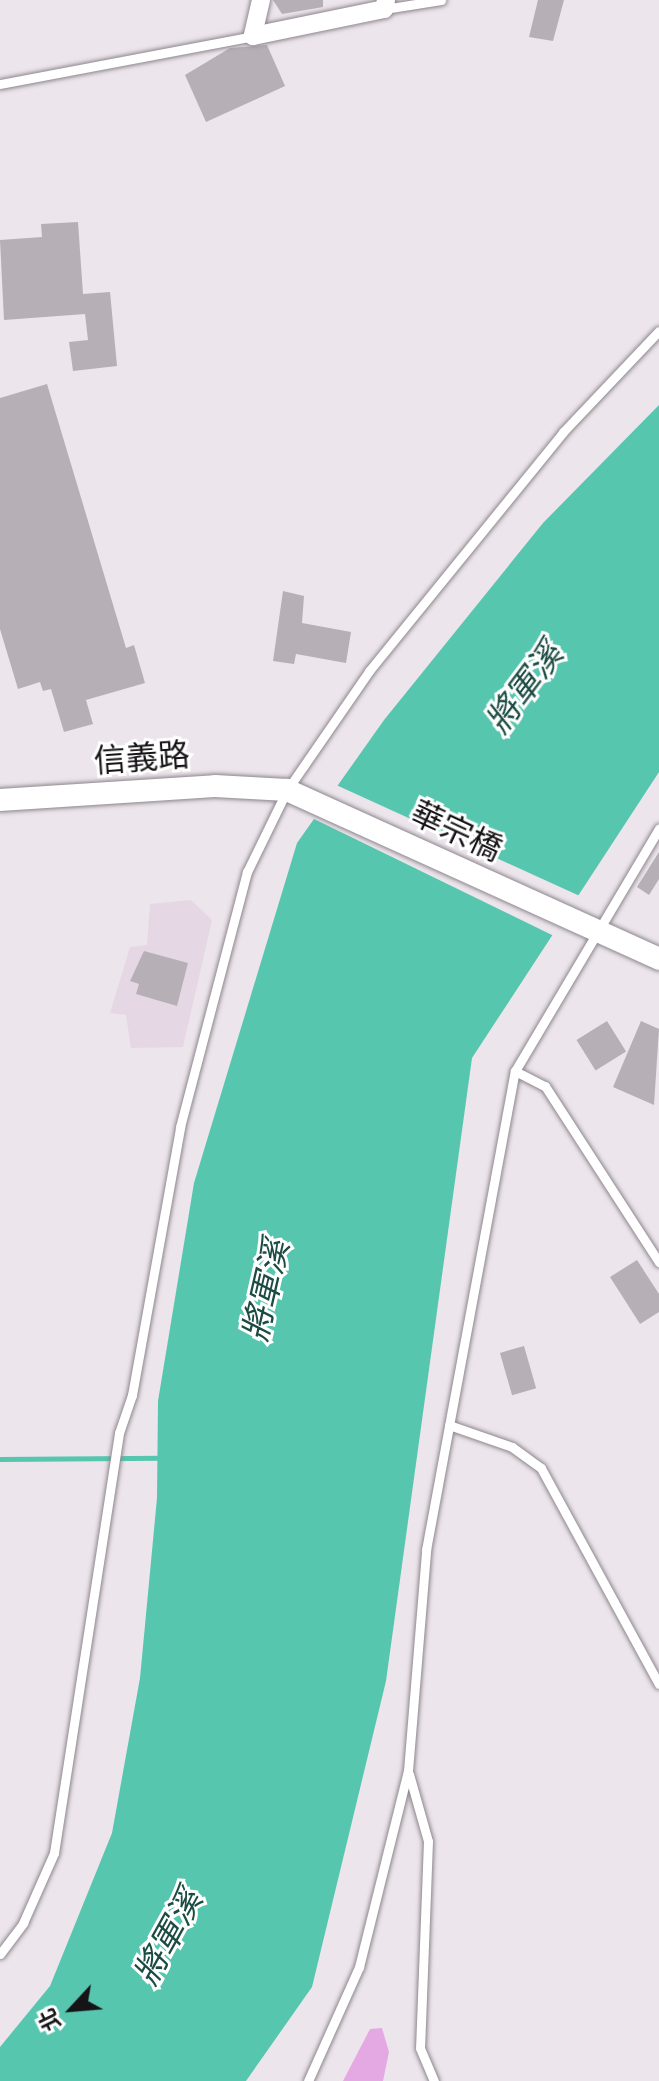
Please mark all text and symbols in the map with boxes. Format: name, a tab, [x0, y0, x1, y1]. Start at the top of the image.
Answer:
water label: 將軍溪	[479, 636, 573, 742]
street label: 信義路	[93, 736, 191, 782]
street label: 華宗橋	[404, 794, 508, 870]
water label: 將軍溪	[237, 1237, 299, 1345]
water label: 將軍溪	[127, 1884, 213, 1992]
north arrow	[32, 1969, 112, 2049]
text: 北	[36, 2005, 65, 2034]

